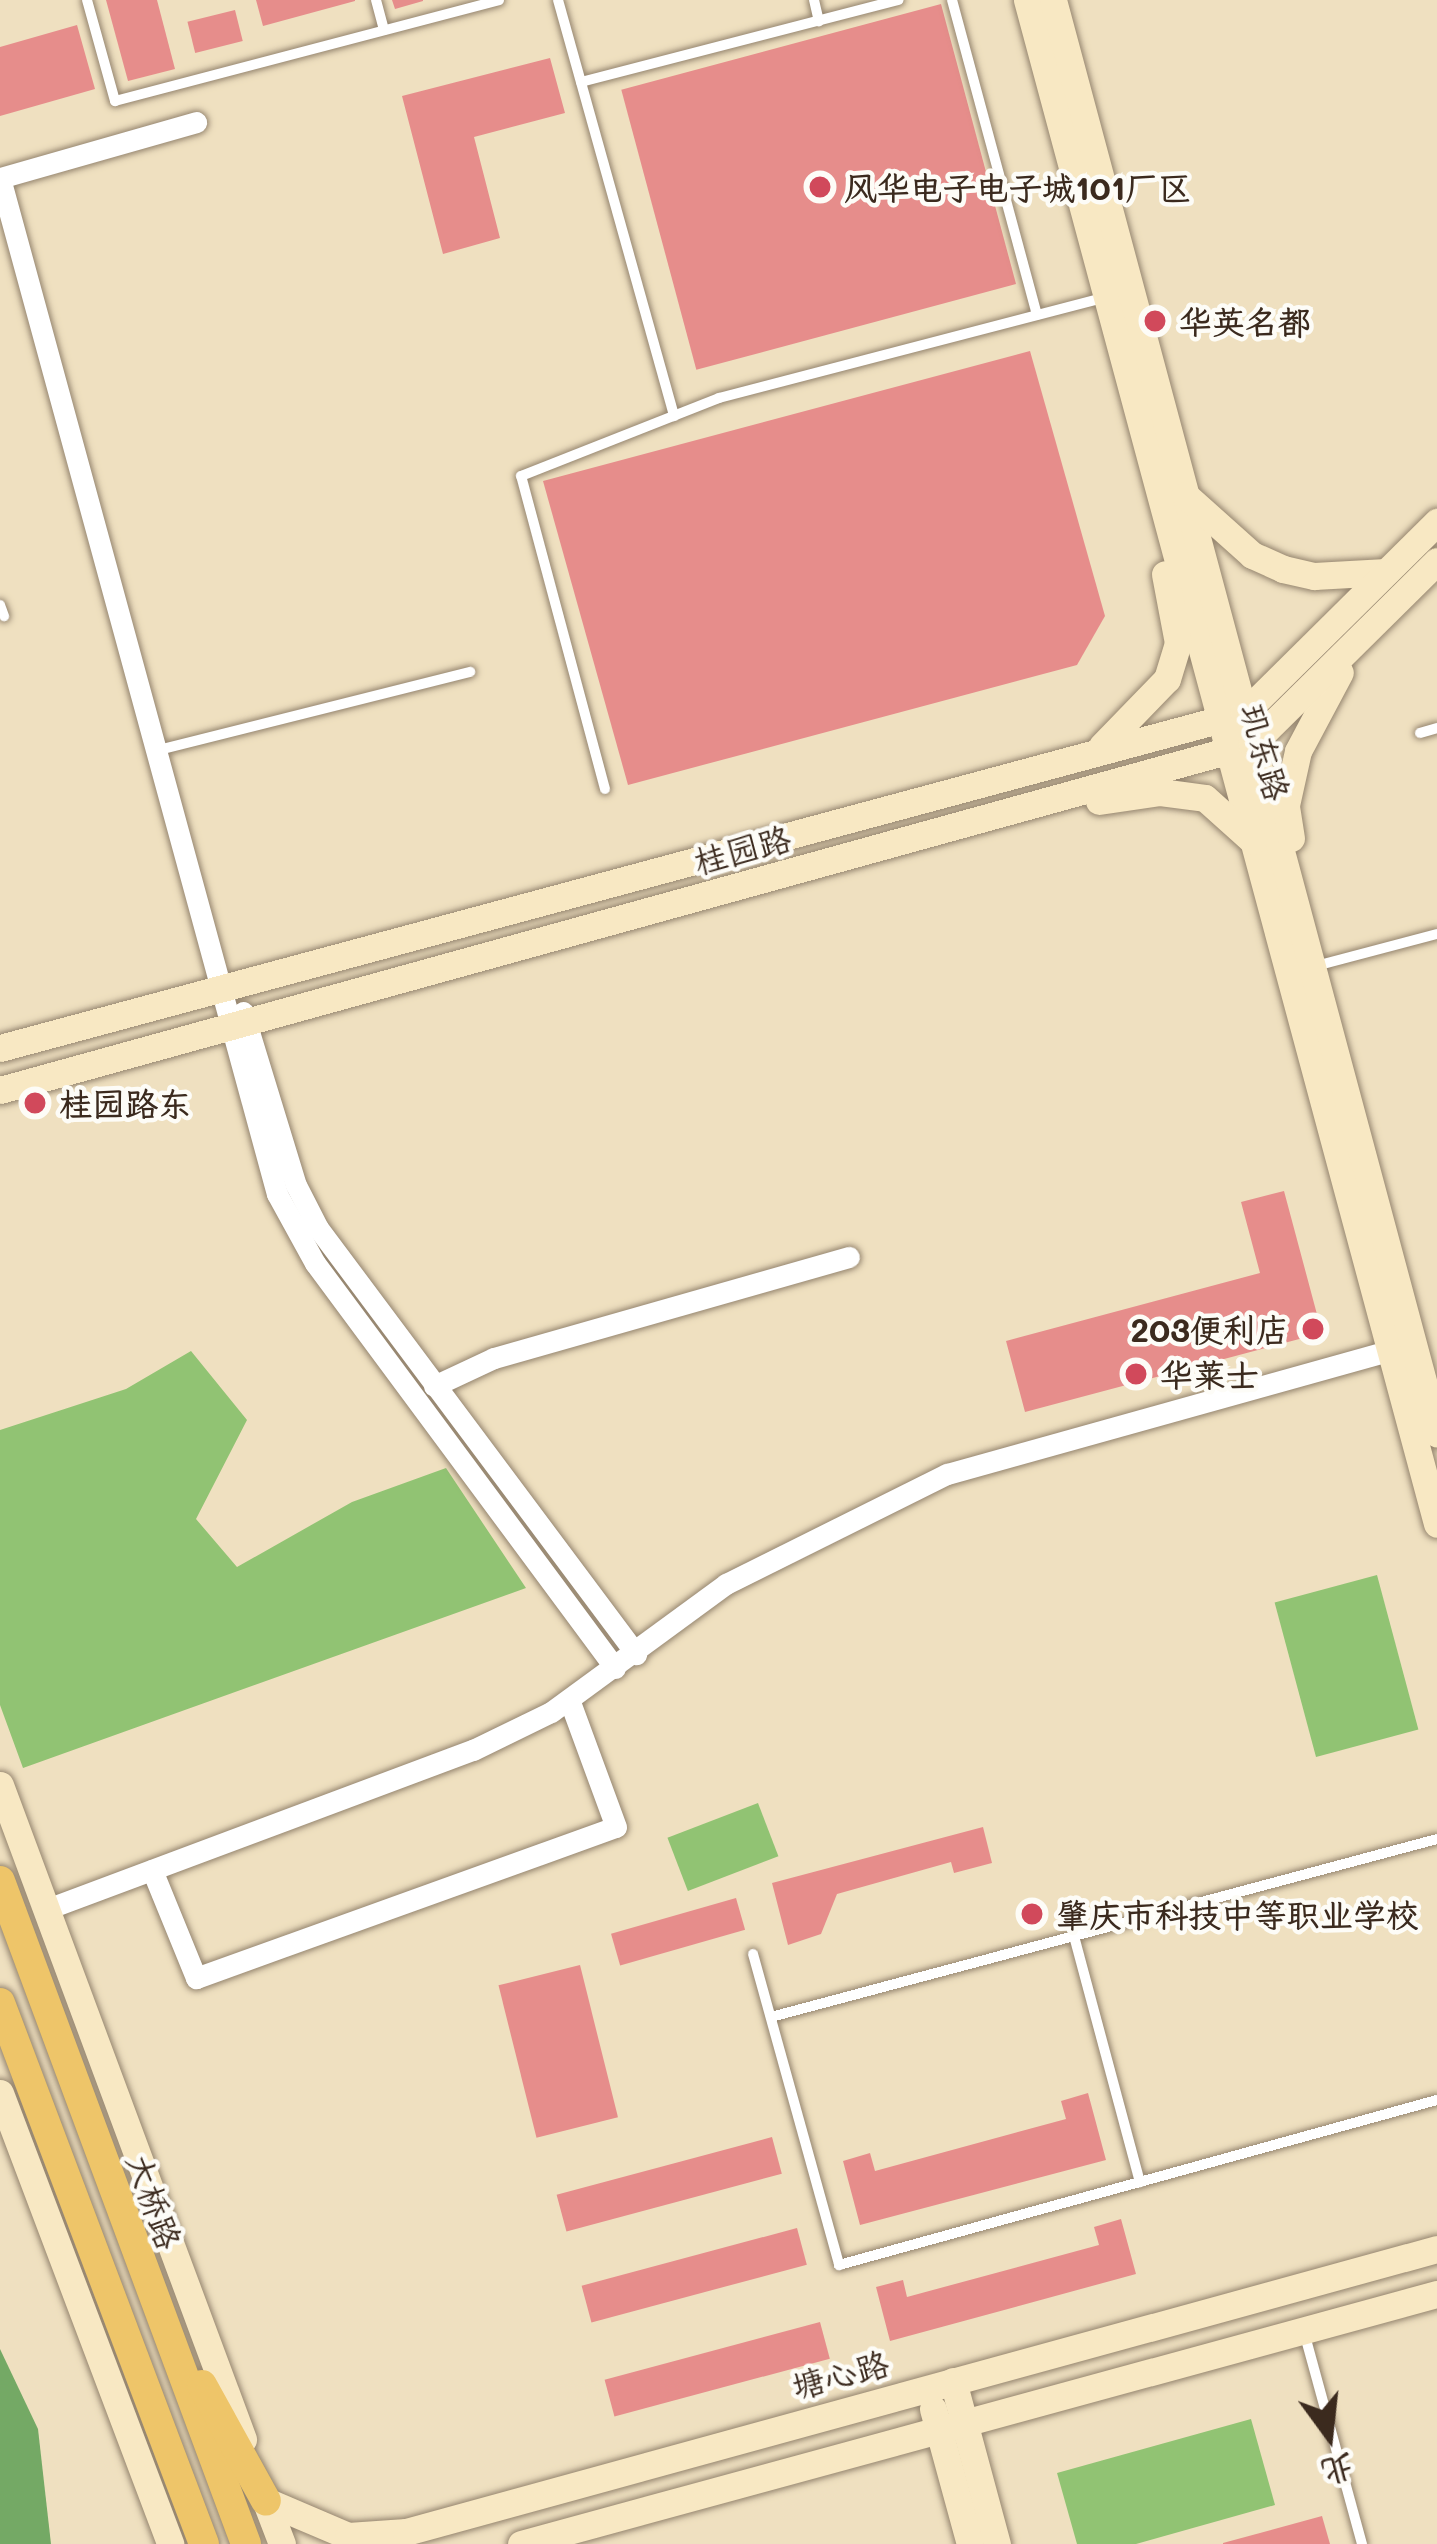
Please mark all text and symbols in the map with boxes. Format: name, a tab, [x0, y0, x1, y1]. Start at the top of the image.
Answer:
place label: 风华电子电子城101厂区	[844, 167, 1191, 207]
marker: 风华电子电子城101厂区	[807, 174, 833, 200]
place label: 华英名都	[1179, 301, 1311, 341]
marker: 华英名都	[1142, 308, 1168, 334]
street label: 玑东路	[1233, 699, 1299, 805]
street label: 桂园路	[689, 817, 795, 881]
place label: 桂园路东	[59, 1083, 191, 1123]
marker: 桂园路东	[22, 1090, 48, 1116]
place label: 203便利店	[1131, 1309, 1289, 1349]
marker: 203便利店	[1300, 1316, 1326, 1342]
place label: 华莱士	[1160, 1354, 1259, 1394]
marker: 华莱士	[1123, 1361, 1149, 1387]
place label: 肇庆市科技中等职业学校	[1056, 1894, 1419, 1934]
marker: 肇庆市科技中等职业学校	[1019, 1901, 1045, 1927]
street label: 大桥路	[119, 2148, 191, 2254]
street label: 塘心路	[787, 2342, 893, 2406]
north arrow	[1269, 2376, 1389, 2496]
text: 北	[1317, 2446, 1360, 2496]

